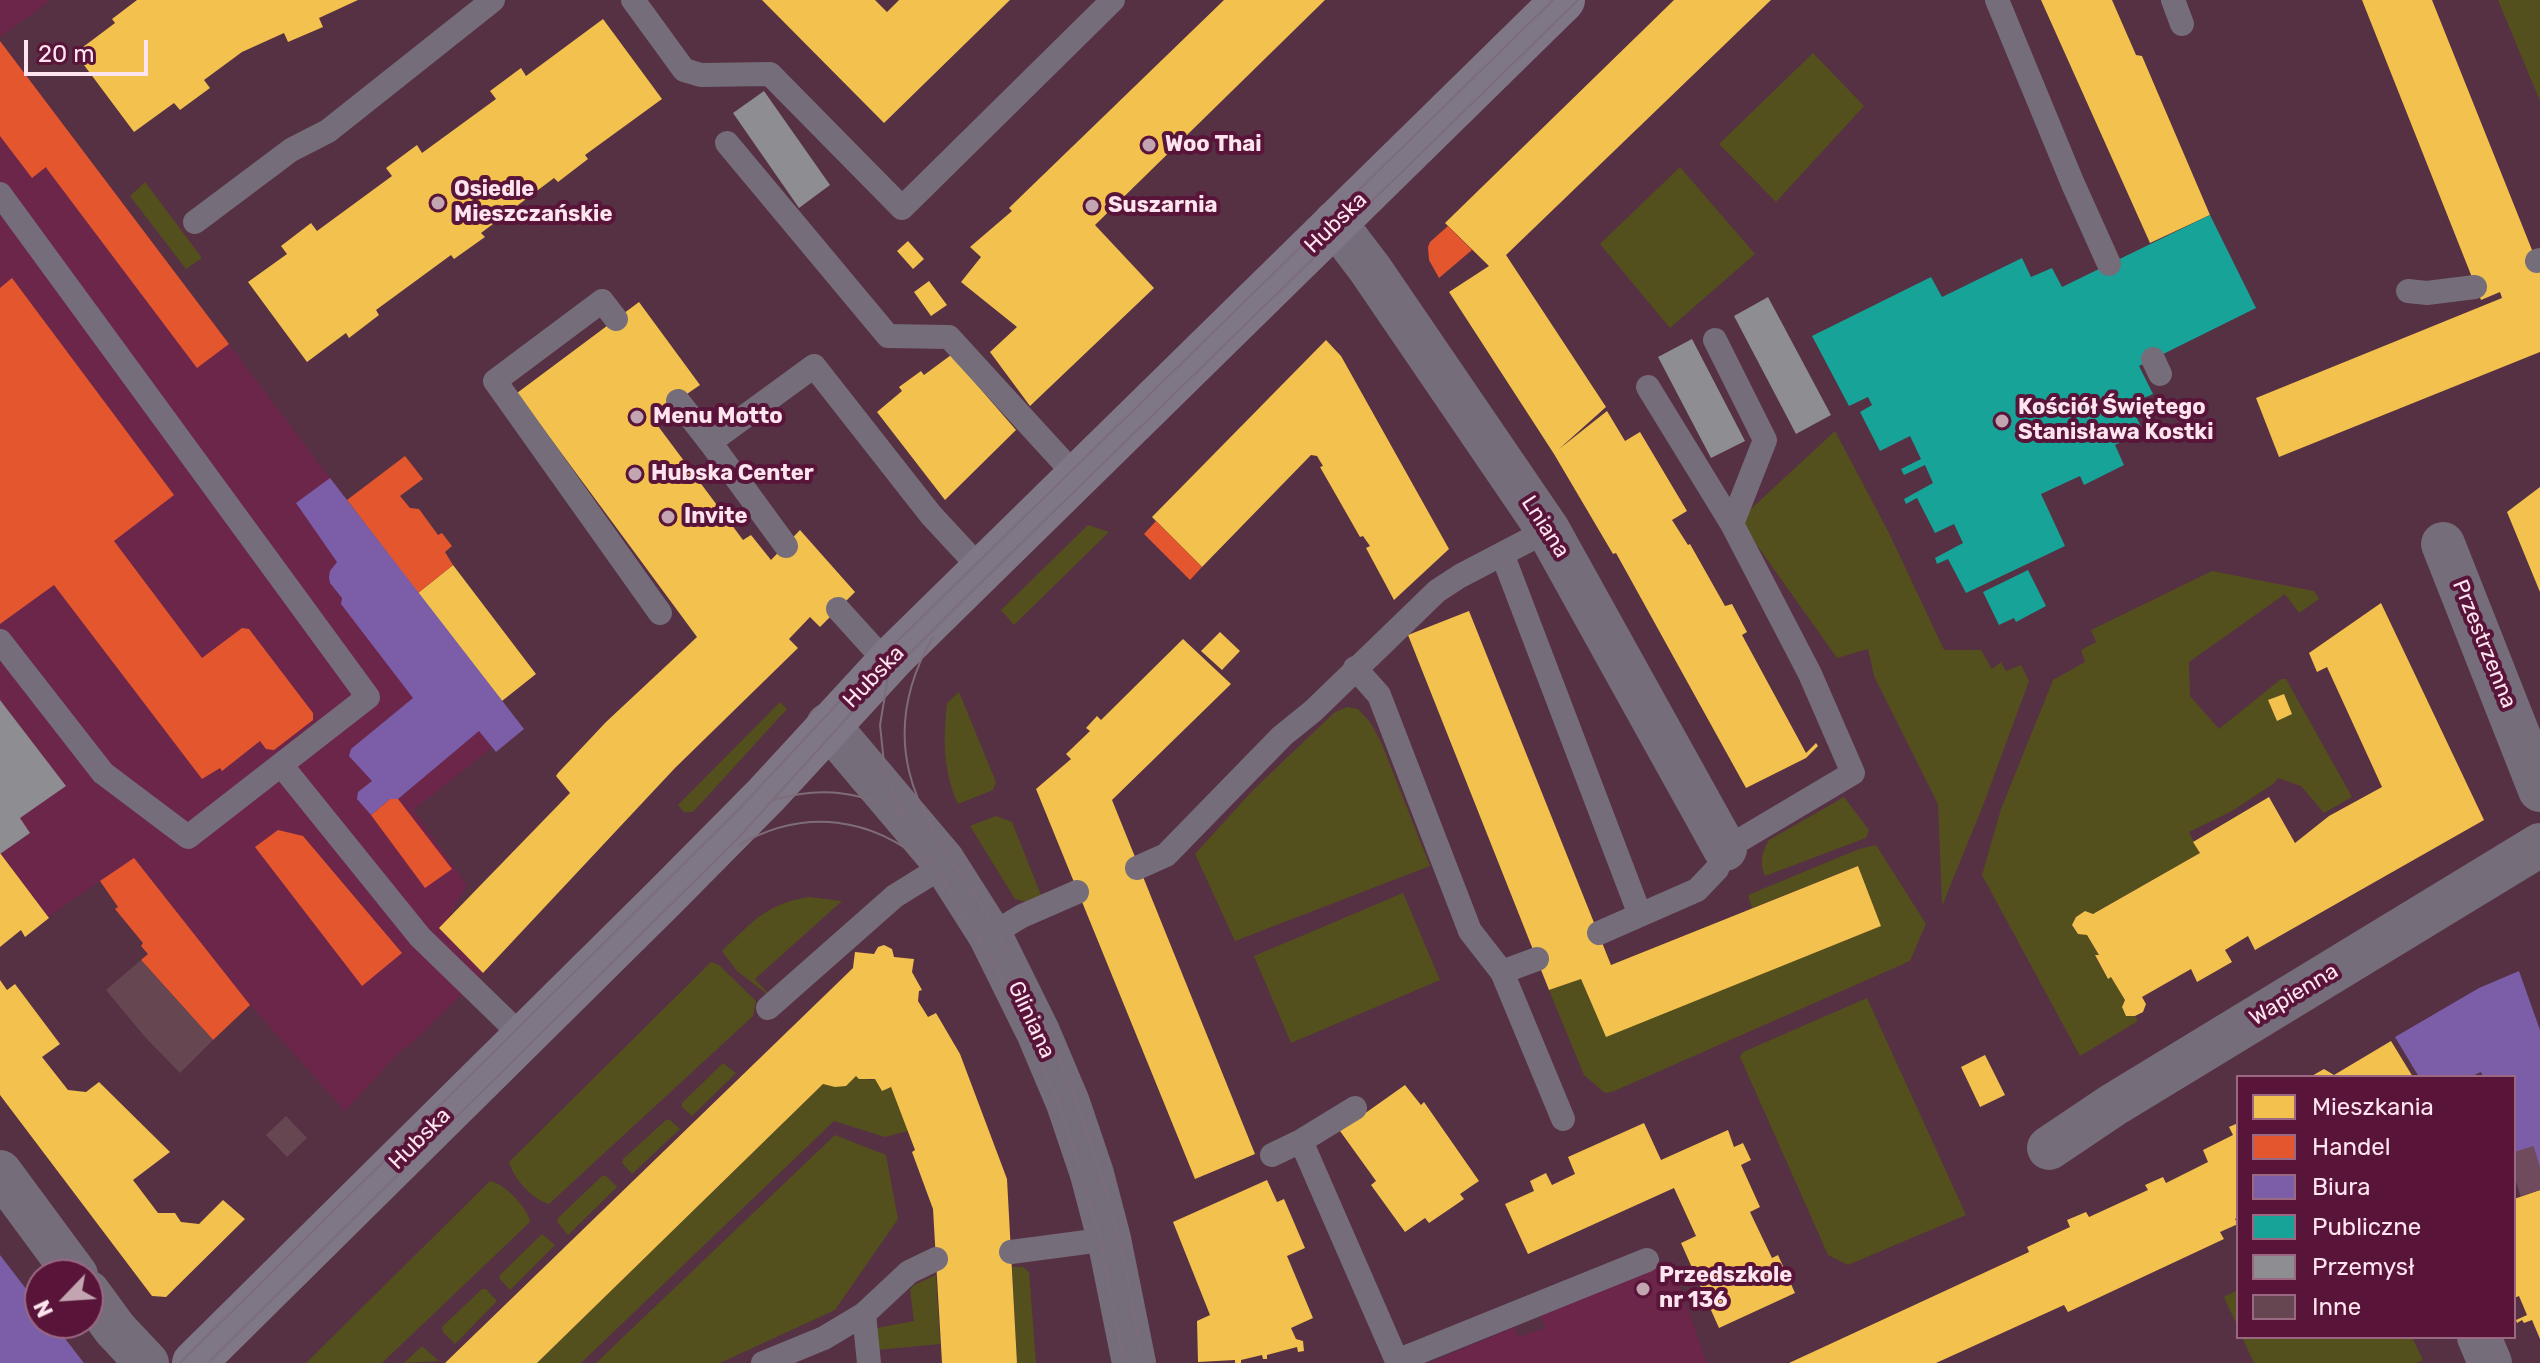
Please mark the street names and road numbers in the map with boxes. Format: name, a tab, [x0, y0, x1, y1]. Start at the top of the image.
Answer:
street label: Hubska	[1299, 187, 1373, 259]
street label: Lniana	[1515, 491, 1575, 563]
street label: Przestrzenna	[2446, 576, 2522, 712]
street label: Hubska	[838, 640, 910, 714]
street label: Wapienna	[2245, 958, 2343, 1032]
street label: Gliniana	[1002, 977, 1060, 1063]
street label: Hubska	[384, 1103, 456, 1175]

